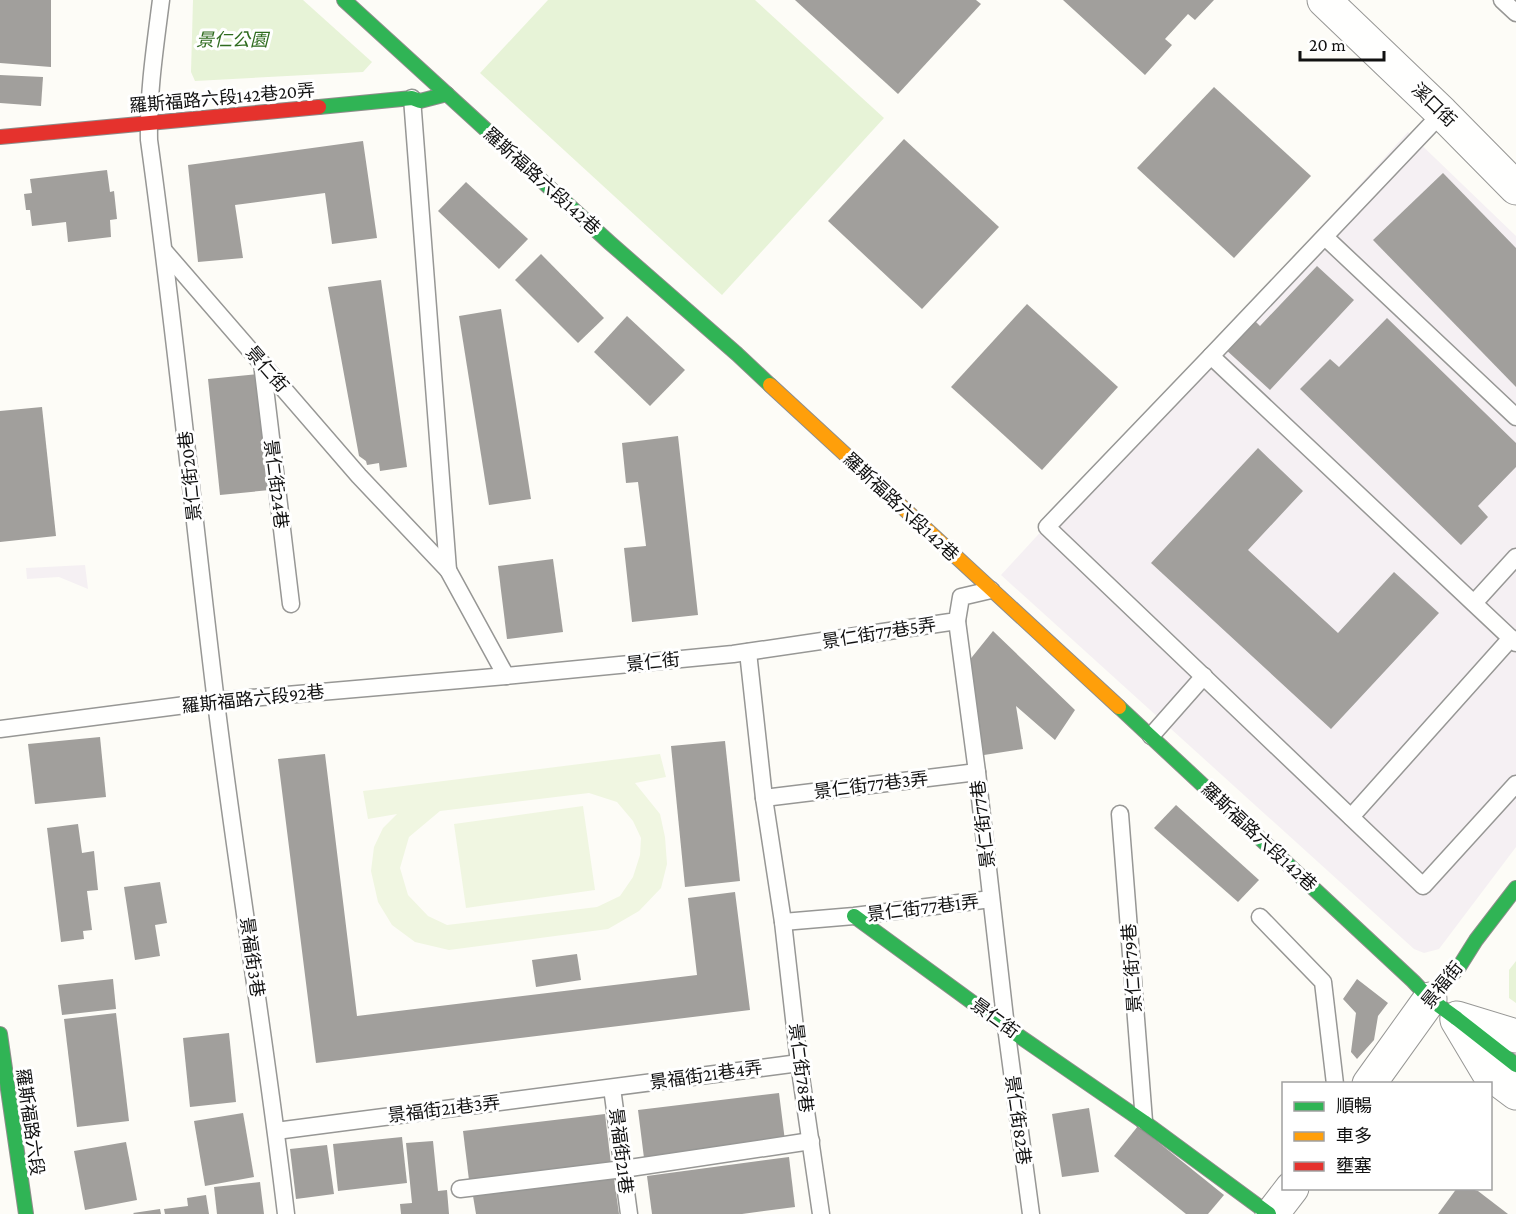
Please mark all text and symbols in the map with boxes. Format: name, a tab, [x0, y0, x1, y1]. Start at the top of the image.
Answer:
scale bar	[1300, 24, 1384, 62]
park label: 景仁公園	[196, 30, 271, 50]
text: 20 m	[1309, 35, 1346, 55]
street label: 溪口街	[1408, 79, 1460, 131]
street label: 羅斯福路六段142巷20弄	[128, 80, 316, 116]
street label: 羅斯福路六段142巷	[480, 124, 604, 238]
street label: 景仁街	[242, 342, 292, 396]
street label: 景仁街20巷	[175, 430, 205, 522]
street label: 景仁街24巷	[261, 438, 291, 530]
street label: 羅斯福路六段142巷	[839, 449, 963, 565]
street label: 景仁街77巷5弄	[821, 614, 937, 652]
street label: 景仁街	[625, 649, 681, 675]
street label: 羅斯福路六段92巷	[181, 682, 325, 716]
street label: 景仁街77巷3弄	[813, 768, 929, 802]
street label: 景仁街77巷	[968, 779, 998, 869]
street label: 羅斯福路六段142巷	[1197, 779, 1321, 895]
street label: 景仁街77巷1弄	[866, 891, 980, 925]
street label: 景福街3巷	[236, 916, 268, 998]
street label: 景仁街79巷	[1119, 923, 1145, 1013]
street label: 景福街	[1417, 958, 1467, 1012]
street label: 景仁街	[967, 994, 1023, 1042]
street label: 景仁街78巷	[786, 1022, 816, 1114]
street label: 景福街21巷4弄	[648, 1057, 764, 1093]
street label: 羅斯福路六段	[13, 1067, 47, 1177]
street label: 景仁街82巷	[1002, 1074, 1034, 1166]
legend	[1282, 1082, 1492, 1190]
street label: 景福街21巷3弄	[387, 1092, 501, 1126]
text: 順暢	[1336, 1096, 1372, 1116]
street label: 景福街21巷	[606, 1107, 636, 1195]
text: 車多	[1336, 1126, 1372, 1146]
text: 壅塞	[1336, 1156, 1372, 1176]

